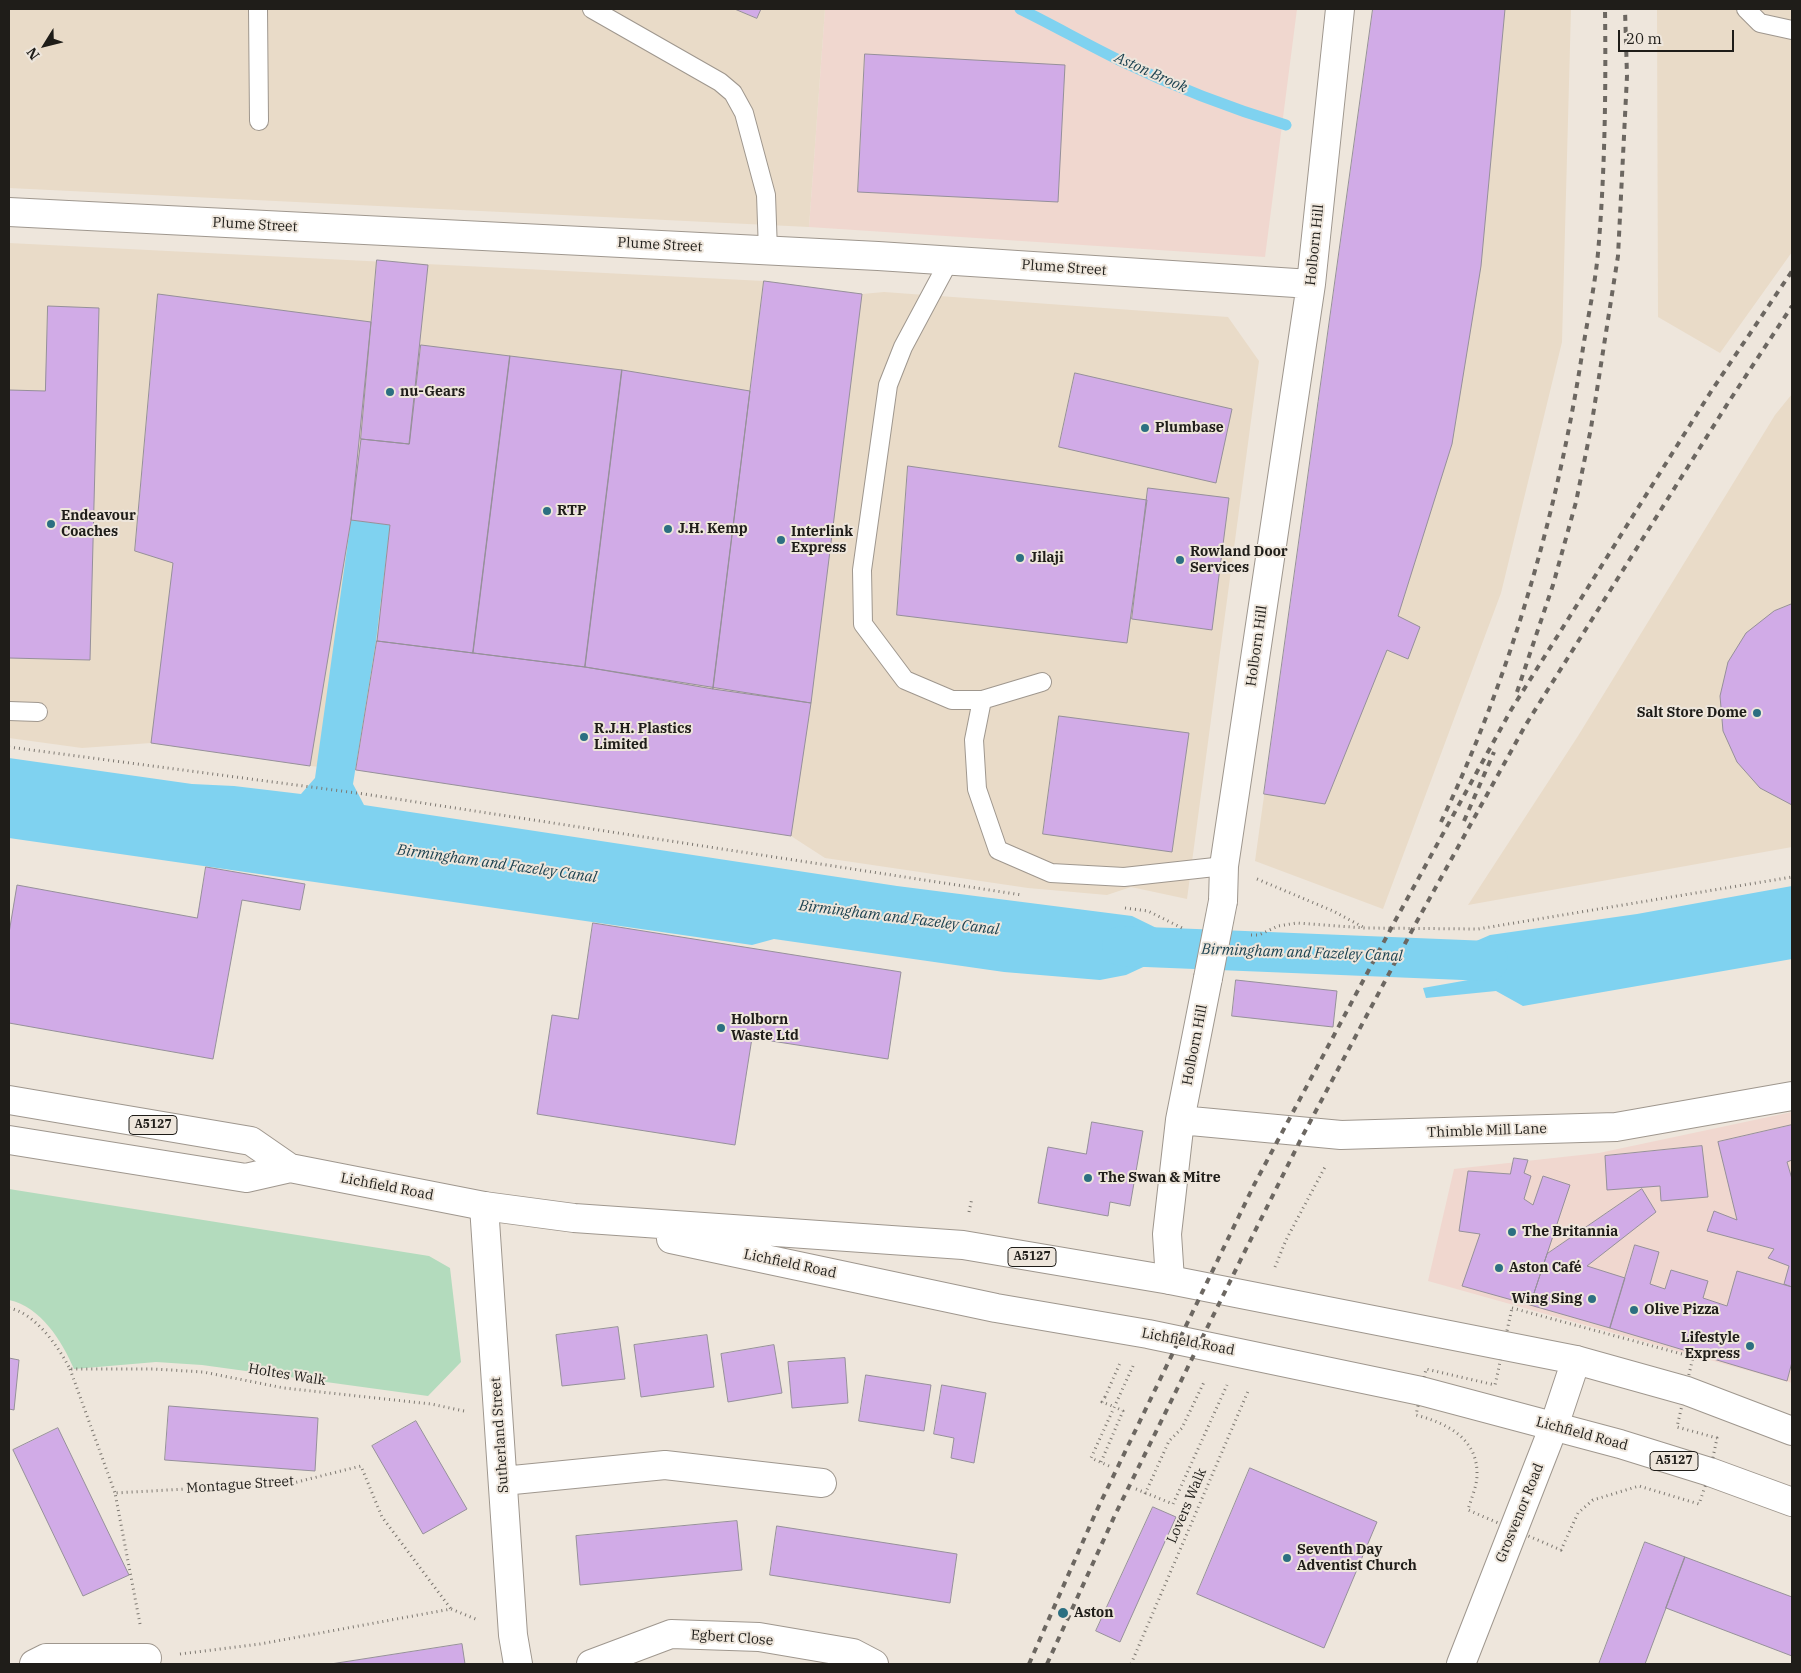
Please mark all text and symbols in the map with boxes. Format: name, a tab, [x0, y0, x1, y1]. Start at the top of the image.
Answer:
north arrow	[20, 20, 70, 70]
scale bar	[1621, 20, 1737, 52]
text: 20 m	[1626, 29, 1662, 48]
text: N	[22, 44, 43, 64]
water label: Aston Brook	[1112, 49, 1190, 97]
street label: Holborn Hill	[1302, 203, 1328, 287]
street label: Plume Street	[212, 214, 298, 236]
street label: Plume Street	[617, 234, 703, 256]
street label: Plume Street	[1021, 257, 1107, 279]
place label: nu-Gears	[400, 384, 465, 400]
marker: nu-Gears	[384, 386, 396, 398]
place label: Plumbase	[1155, 420, 1224, 436]
marker: Plumbase	[1139, 422, 1151, 434]
place label: RTP	[557, 503, 586, 519]
marker: RTP	[541, 505, 553, 517]
place label: Endeavour Coaches	[61, 508, 136, 540]
marker: Endeavour Coaches	[45, 518, 57, 530]
place label: J.H. Kemp	[678, 521, 748, 537]
marker: J.H. Kemp	[662, 523, 674, 535]
place label: Interlink Express	[791, 524, 853, 556]
marker: Interlink Express	[775, 534, 787, 546]
place label: Rowland Door Services	[1190, 544, 1288, 576]
place label: Jilaji	[1030, 550, 1064, 566]
marker: Jilaji	[1014, 552, 1026, 564]
marker: Rowland Door Services	[1174, 554, 1186, 566]
street label: Holborn Hill	[1243, 604, 1271, 688]
place label: Salt Store Dome	[1637, 705, 1747, 721]
marker: Salt Store Dome	[1751, 707, 1763, 719]
place label: R.J.H. Plastics Limited	[594, 721, 692, 754]
marker: R.J.H. Plastics Limited	[578, 731, 590, 743]
water label: Birmingham and Fazeley Canal	[396, 841, 598, 887]
water label: Birmingham and Fazeley Canal	[798, 897, 1000, 939]
water label: Birmingham and Fazeley Canal	[1201, 940, 1403, 966]
street label: Holborn Hill	[1179, 1003, 1211, 1087]
place label: Holborn Waste Ltd	[731, 1012, 799, 1044]
marker: Holborn Waste Ltd	[715, 1022, 727, 1034]
road number: A5127	[129, 1116, 177, 1134]
street label: Thimble Mill Lane	[1427, 1121, 1547, 1141]
street label: Lichfield Road	[339, 1170, 435, 1204]
place label: The Swan & Mitre	[1098, 1170, 1221, 1186]
marker: The Swan & Mitre	[1082, 1172, 1094, 1184]
place label: The Britannia	[1522, 1224, 1618, 1240]
marker: The Britannia	[1506, 1226, 1518, 1238]
street label: Lichfield Road	[742, 1246, 838, 1282]
road number: A5127	[1008, 1248, 1056, 1266]
place label: Aston Café	[1509, 1260, 1582, 1276]
marker: Aston Café	[1493, 1262, 1505, 1274]
place label: Wing Sing	[1512, 1291, 1582, 1307]
marker: Wing Sing	[1586, 1293, 1598, 1305]
place label: Olive Pizza	[1644, 1302, 1719, 1318]
marker: Olive Pizza	[1628, 1304, 1640, 1316]
street label: Lichfield Road	[1140, 1325, 1236, 1359]
place label: Lifestyle Express	[1681, 1330, 1740, 1362]
marker: Lifestyle Express	[1744, 1340, 1756, 1352]
street label: Holtes Walk	[247, 1361, 327, 1389]
street label: Sutherland Street	[488, 1376, 512, 1494]
street label: Lichfield Road	[1534, 1414, 1630, 1454]
road number: A5127	[1650, 1452, 1698, 1470]
street label: Grosvenor Road	[1492, 1461, 1548, 1565]
street label: Lovers Walk	[1164, 1466, 1210, 1546]
street label: Montague Street	[186, 1473, 294, 1497]
place label: Seventh Day Adventist Church	[1297, 1542, 1417, 1574]
marker: Seventh Day Adventist Church	[1281, 1552, 1293, 1564]
place label: Aston	[1074, 1605, 1113, 1621]
marker: Aston	[1056, 1606, 1070, 1620]
street label: Egbert Close	[690, 1627, 774, 1649]

